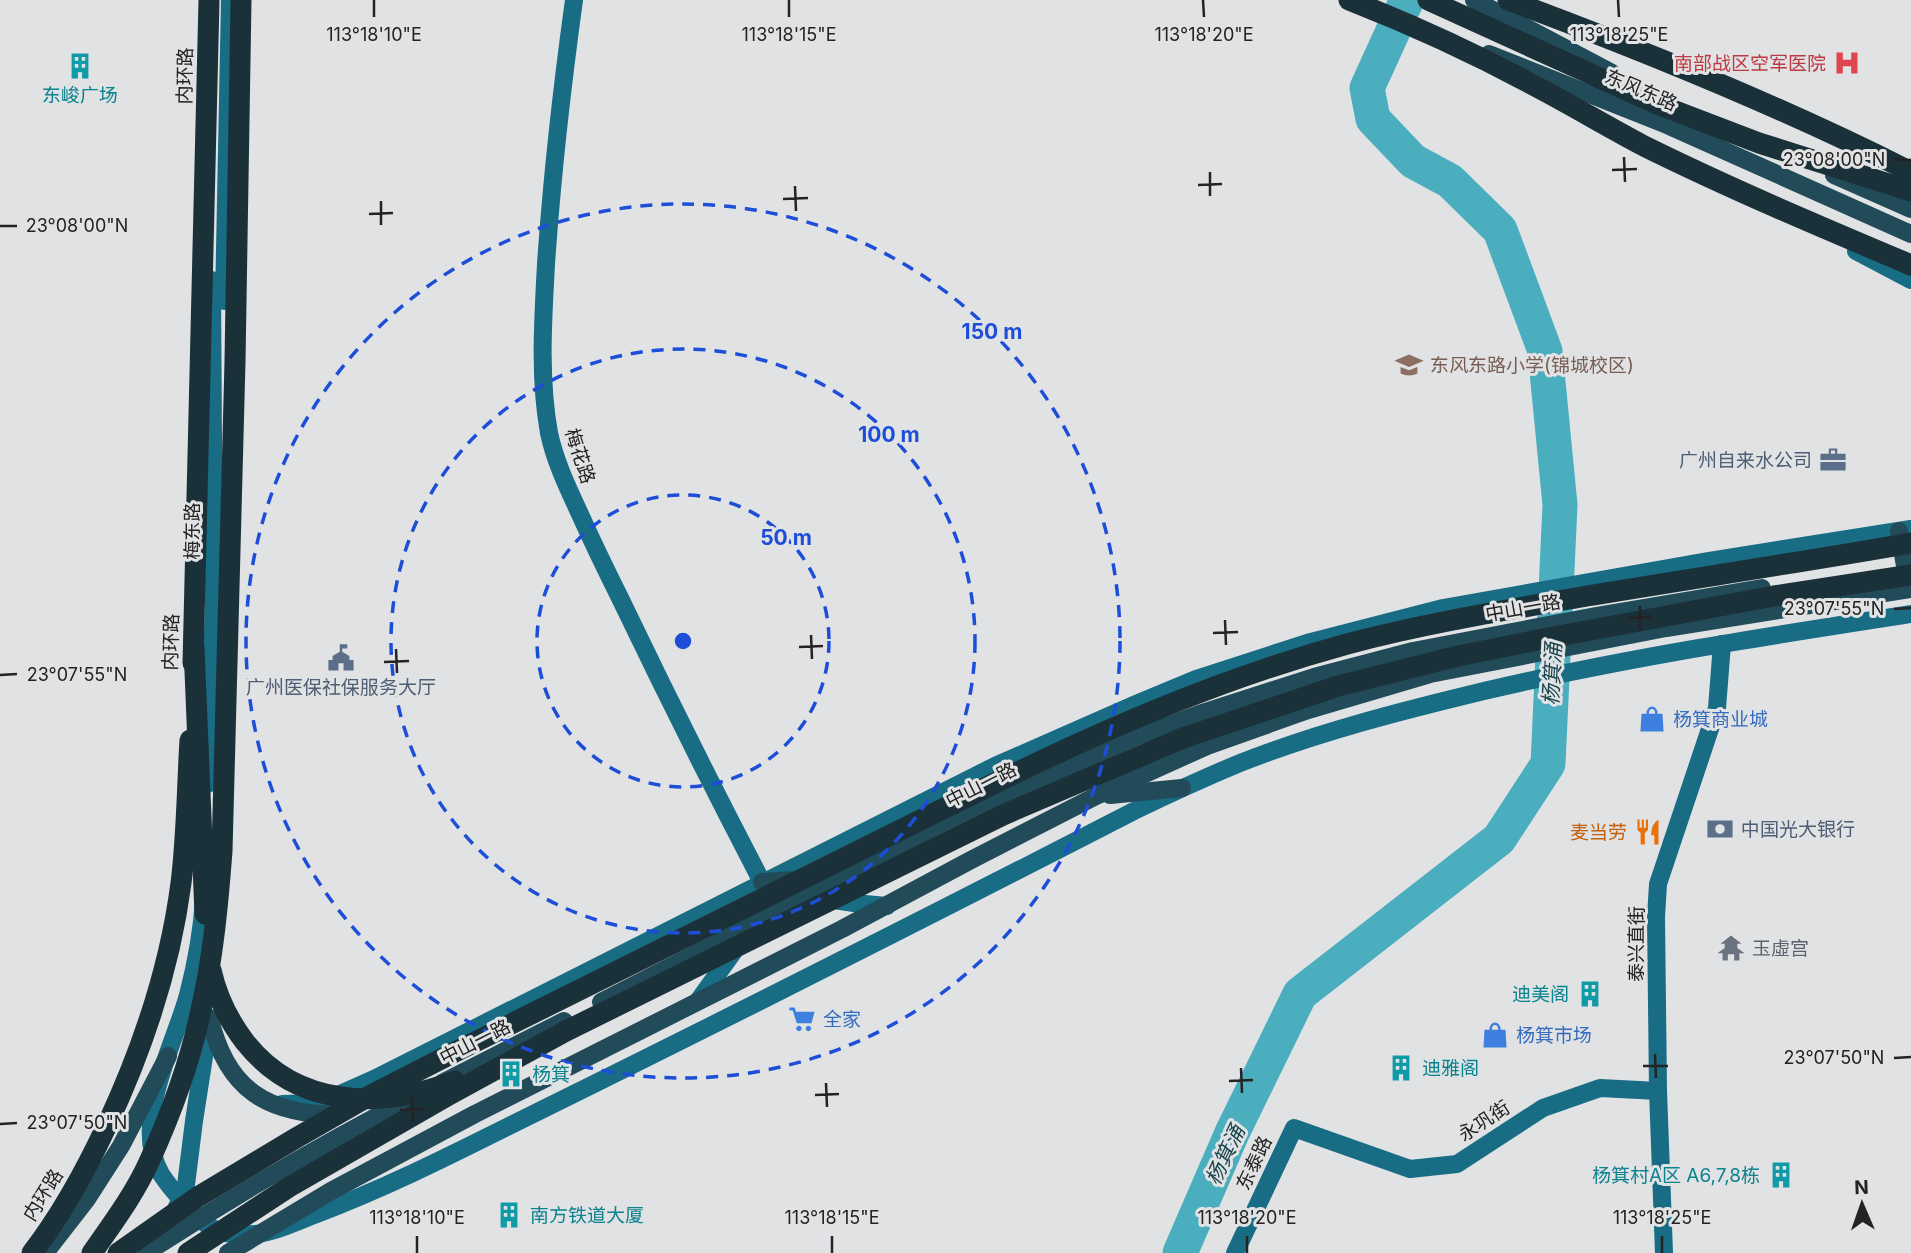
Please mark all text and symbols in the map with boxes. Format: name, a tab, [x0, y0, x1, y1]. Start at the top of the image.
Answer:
text: 113°18'10"E	[326, 24, 422, 45]
text: 113°18'15"E	[741, 24, 837, 45]
text: 113°18'20"E	[1154, 24, 1254, 45]
text: 113°18'25"E	[1570, 24, 1668, 45]
street label: 内环路	[173, 47, 197, 105]
hospital icon: 南部战区空军医院	[1832, 48, 1862, 78]
building icon: 东峻广场	[65, 51, 95, 81]
place label: 南部战区空军医院	[1674, 52, 1826, 75]
street label: 东风东路	[1602, 65, 1680, 115]
place label: 东峻广场	[42, 84, 118, 107]
text: 23°08'00"N	[1783, 149, 1885, 170]
text: 23°08'00"N	[26, 215, 128, 236]
text: 150 m	[962, 319, 1022, 344]
school or university icon: 东风东路小学(锦城校区)	[1394, 350, 1424, 380]
place label: 东风东路小学(锦城校区)	[1430, 354, 1634, 377]
text: 100 m	[858, 422, 920, 447]
street label: 梅花路	[560, 425, 600, 487]
office icon: 广州自来水公司	[1818, 445, 1848, 475]
place label: 广州自来水公司	[1679, 449, 1812, 472]
street label: 梅东路	[181, 502, 204, 560]
text: 50 m	[760, 525, 812, 550]
street label: 中山一路	[1484, 590, 1562, 626]
text: 23°07'55"N	[1784, 598, 1884, 619]
street label: 内环路	[159, 613, 183, 671]
centre of rings	[671, 629, 695, 653]
water label: 杨箕涌	[1538, 640, 1566, 706]
public building icon: 广州医保社保服务大厅	[326, 643, 356, 673]
text: 23°07'55"N	[27, 664, 127, 685]
place label: 广州医保社保服务大厅	[246, 676, 436, 699]
shop icon: 杨箕商业城	[1637, 704, 1667, 734]
place label: 杨箕商业城	[1673, 708, 1768, 731]
street label: 中山一路	[942, 757, 1020, 813]
bank icon: 中国光大银行	[1705, 814, 1735, 844]
restaurant icon: 麦当劳	[1633, 817, 1663, 847]
place label: 中国光大银行	[1741, 818, 1855, 841]
place label: 麦当劳	[1570, 821, 1627, 844]
street label: 泰兴直街	[1625, 906, 1648, 982]
temple icon: 玉虛宫	[1716, 933, 1746, 963]
place label: 玉虛宫	[1752, 937, 1809, 960]
building icon: 迪美阁	[1575, 979, 1605, 1009]
place label: 迪美阁	[1512, 983, 1569, 1006]
supermarket icon: 全家	[787, 1004, 817, 1034]
place label: 全家	[823, 1008, 861, 1031]
street label: 中山一路	[436, 1014, 514, 1070]
shop icon: 杨箕市场	[1480, 1020, 1510, 1050]
place label: 杨箕市场	[1516, 1024, 1592, 1047]
text: 23°07'50"N	[1784, 1047, 1884, 1068]
building icon: 迪雅阁	[1386, 1053, 1416, 1083]
place label: 迪雅阁	[1422, 1057, 1479, 1080]
building icon: 杨箕	[496, 1059, 526, 1089]
place label: 杨箕	[532, 1063, 570, 1086]
street label: 永巩街	[1454, 1096, 1514, 1146]
text: 23°07'50"N	[27, 1112, 127, 1133]
water label: 杨箕涌	[1200, 1119, 1250, 1189]
street label: 东泰路	[1232, 1132, 1276, 1194]
building icon: 杨箕村A区 A6,7,8栋	[1766, 1160, 1796, 1190]
place label: 杨箕村A区 A6,7,8栋	[1592, 1164, 1760, 1187]
street label: 内环路	[18, 1165, 68, 1225]
north arrow	[1827, 1169, 1897, 1239]
text: N	[1854, 1176, 1869, 1199]
building icon: 南方铁道大厦	[494, 1200, 524, 1230]
place label: 南方铁道大厦	[530, 1204, 644, 1227]
text: 113°18'10"E	[369, 1207, 465, 1228]
text: 113°18'15"E	[784, 1207, 880, 1228]
text: 113°18'20"E	[1197, 1207, 1297, 1228]
text: 113°18'25"E	[1613, 1207, 1711, 1228]

